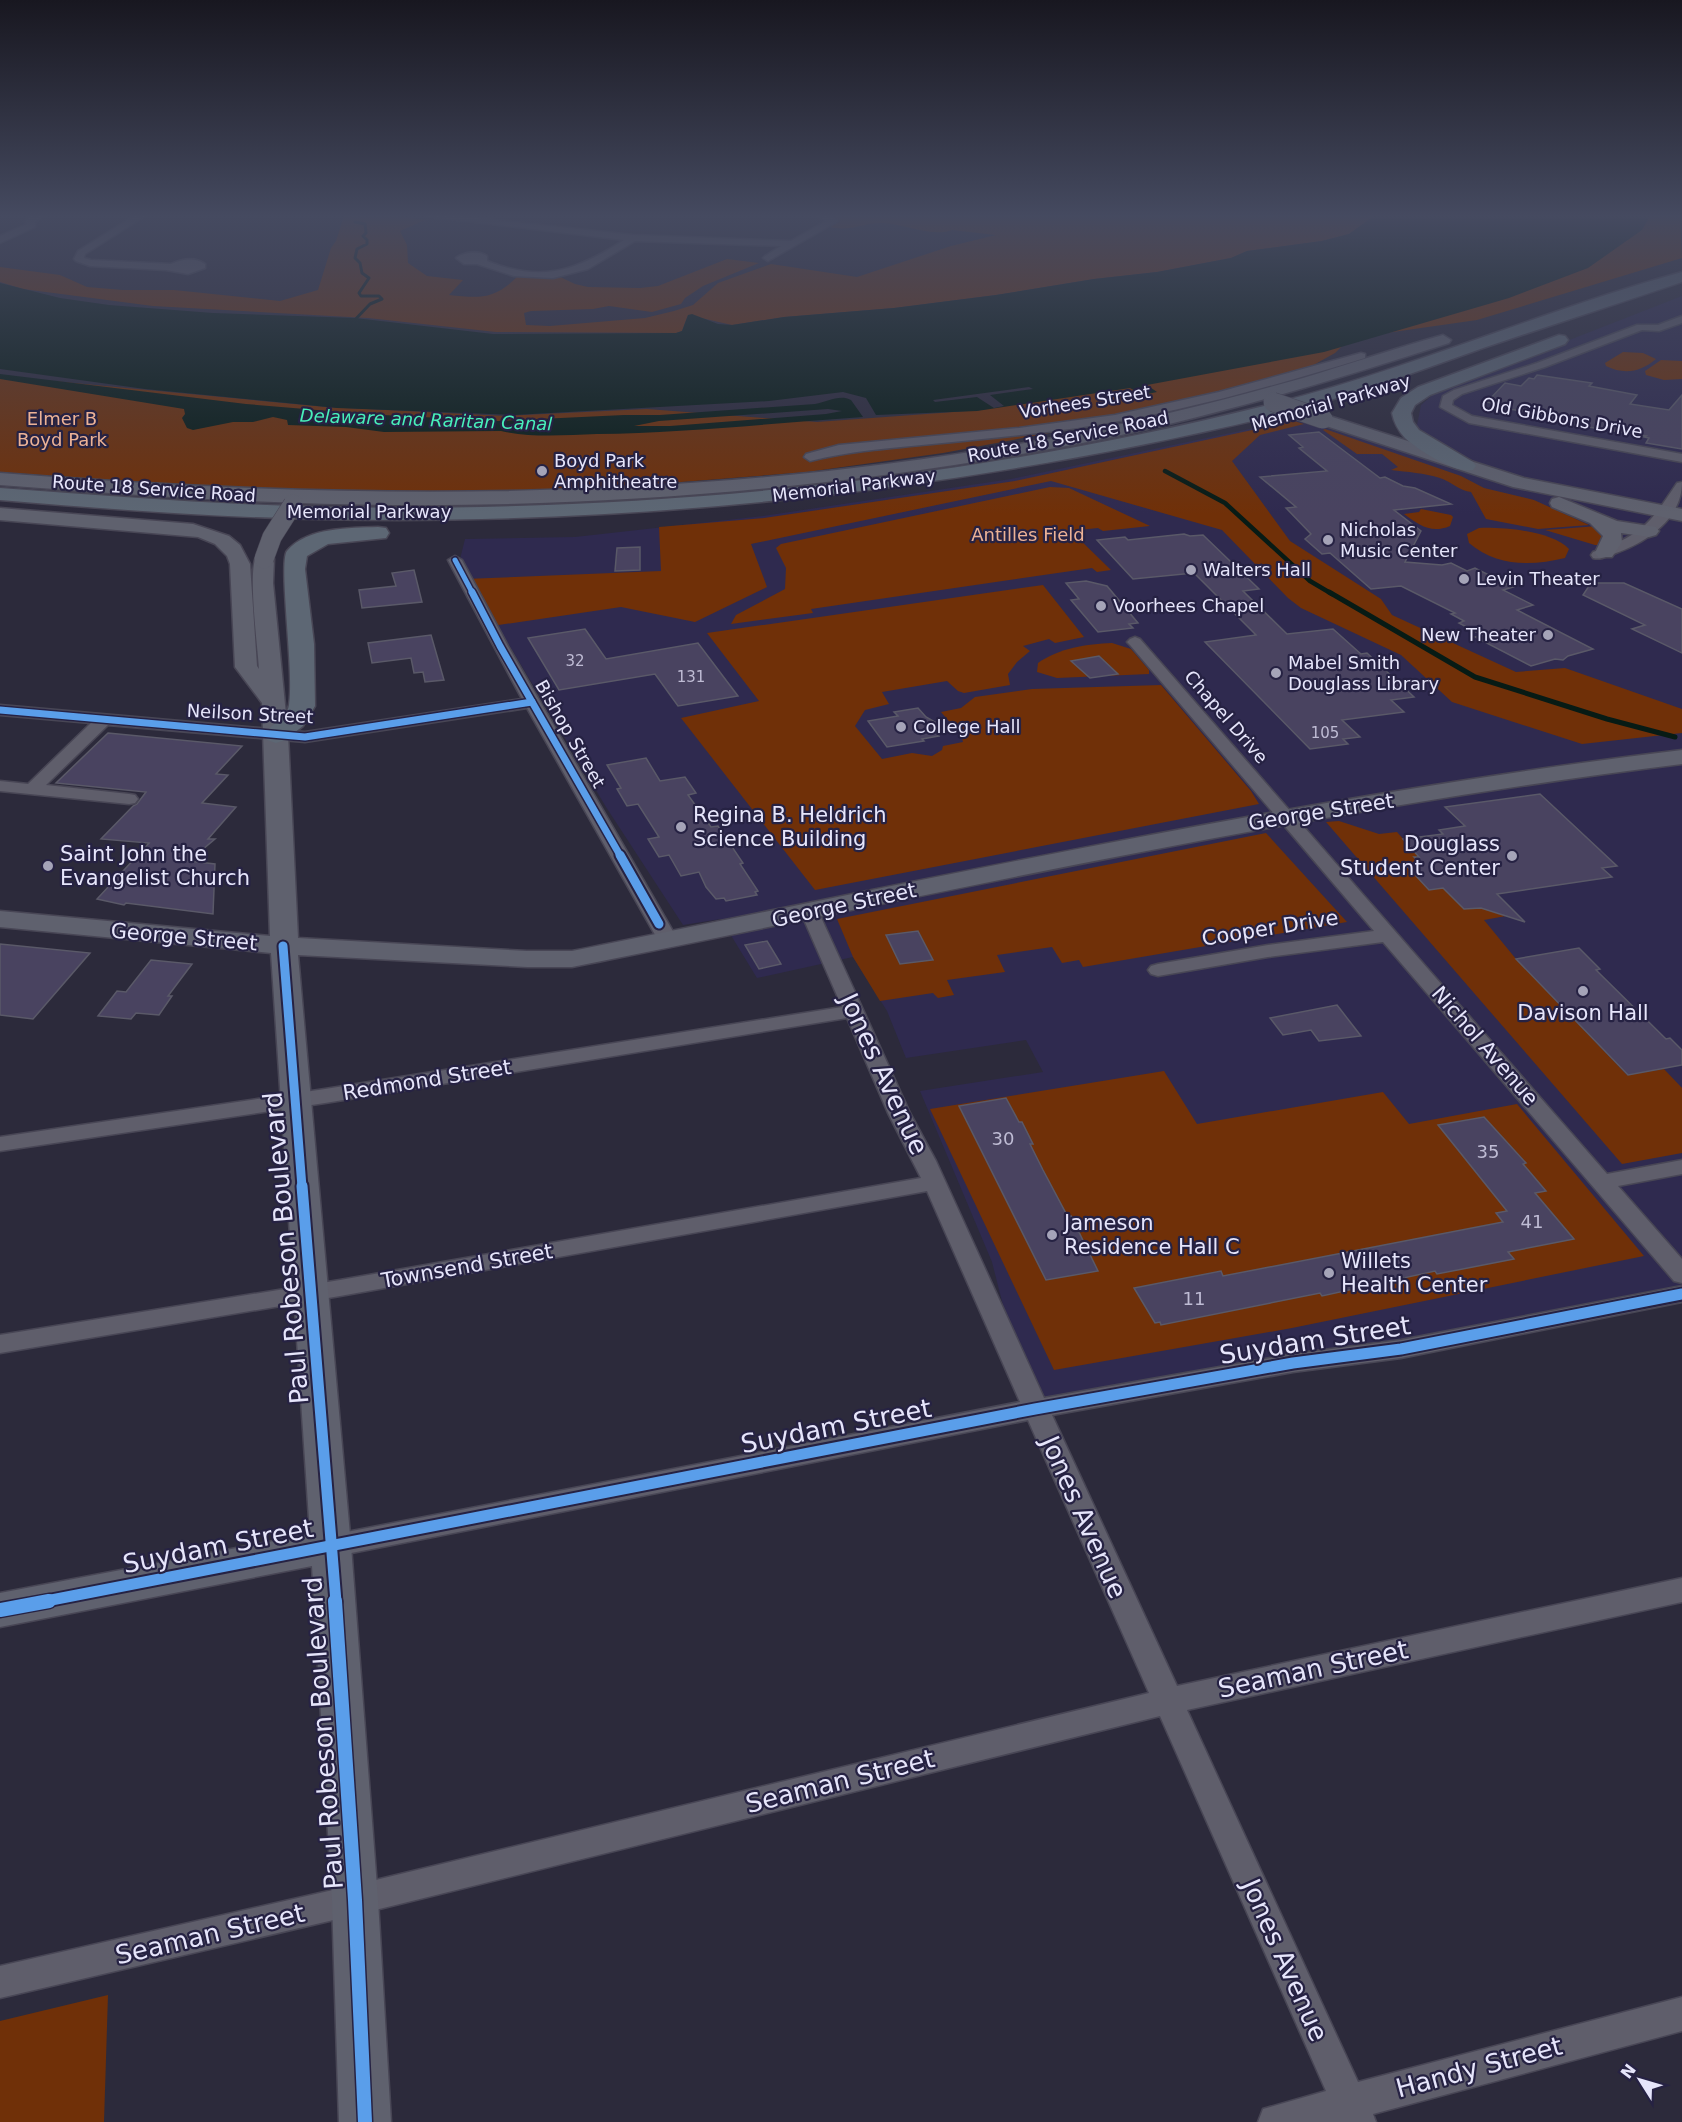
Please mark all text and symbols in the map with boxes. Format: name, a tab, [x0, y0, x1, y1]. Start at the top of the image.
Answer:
street label: Memorial Parkway	[1249, 370, 1413, 435]
street label: Vorhees Street	[1018, 381, 1152, 422]
street label: Old Gibbons Drive	[1480, 393, 1644, 442]
water label: Delaware and Raritan Canal	[299, 405, 553, 434]
street label: Route 18 Service Road	[966, 407, 1170, 466]
park label: Elmer B Boyd Park	[17, 408, 108, 450]
place label: Boyd Park Amphitheatre	[554, 450, 677, 492]
marker: Boyd Park Amphitheatre	[535, 464, 549, 478]
street label: Memorial Parkway	[771, 465, 937, 506]
street label: Route 18 Service Road	[52, 471, 257, 506]
street label: Memorial Parkway	[287, 501, 452, 522]
place label: Nicholas Music Center	[1340, 519, 1458, 561]
park label: Antilles Field	[971, 524, 1085, 545]
marker: Nicholas Music Center	[1321, 533, 1335, 547]
place label: Walters Hall	[1203, 559, 1311, 580]
marker: Walters Hall	[1184, 563, 1198, 577]
place label: Levin Theater	[1476, 568, 1600, 589]
marker: Levin Theater	[1457, 572, 1471, 586]
place label: Voorhees Chapel	[1113, 595, 1264, 616]
marker: Voorhees Chapel	[1094, 599, 1108, 613]
place label: New Theater	[1421, 624, 1537, 645]
marker: New Theater	[1541, 628, 1555, 642]
house number: 32	[565, 652, 585, 670]
place label: Mabel Smith Douglass Library	[1288, 652, 1440, 694]
street label: Chapel Drive	[1180, 666, 1272, 767]
marker: Mabel Smith Douglass Library	[1269, 666, 1283, 680]
house number: 131	[677, 668, 705, 686]
street label: Bishop Street	[531, 676, 610, 791]
street label: Neilson Street	[186, 700, 314, 727]
place label: College Hall	[913, 716, 1020, 737]
marker: College Hall	[894, 720, 908, 734]
house number: 105	[1311, 724, 1339, 742]
street label: George Street	[1247, 789, 1395, 835]
place label: Regina B. Heldrich Science Building	[693, 803, 887, 851]
marker: Regina B. Heldrich Science Building	[674, 820, 688, 834]
place label: Douglass Student Center	[1340, 832, 1500, 880]
place label: Saint John the Evangelist Church	[60, 842, 250, 890]
marker: Douglass Student Center	[1505, 849, 1519, 863]
marker: Saint John the Evangelist Church	[41, 859, 55, 873]
street label: George Street	[770, 878, 918, 932]
street label: Cooper Drive	[1200, 905, 1340, 951]
street label: George Street	[110, 919, 258, 955]
street label: Nichol Avenue	[1427, 982, 1543, 1110]
marker: Davison Hall	[1576, 984, 1590, 998]
street label: Jones Avenue	[833, 987, 934, 1159]
place label: Davison Hall	[1517, 1001, 1649, 1025]
street label: Redmond Street	[341, 1055, 513, 1105]
street label: Paul Robeson Boulevard	[257, 1091, 315, 1405]
house number: 30	[992, 1128, 1014, 1149]
house number: 35	[1477, 1141, 1499, 1162]
place label: Jameson Residence Hall C	[1062, 1211, 1240, 1259]
house number: 41	[1521, 1211, 1543, 1232]
marker: Jameson Residence Hall C	[1045, 1228, 1059, 1242]
street label: Townsend Street	[378, 1239, 555, 1293]
place label: Willets Health Center	[1341, 1249, 1488, 1297]
marker: Willets Health Center	[1322, 1266, 1336, 1280]
house number: 11	[1183, 1288, 1205, 1309]
street label: Suydam Street	[1217, 1310, 1413, 1370]
street label: Suydam Street	[738, 1393, 934, 1459]
street label: Jones Avenue	[1034, 1429, 1133, 1603]
street label: Suydam Street	[120, 1513, 316, 1579]
street label: Paul Robeson Boulevard	[297, 1576, 349, 1890]
street label: Seaman Street	[1215, 1634, 1411, 1704]
street label: Seaman Street	[743, 1743, 937, 1819]
street label: Jones Avenue	[1235, 1872, 1334, 2046]
street label: Seaman Street	[112, 1898, 308, 1970]
street label: Handy Street	[1392, 2030, 1566, 2104]
north arrow	[1610, 2050, 1670, 2110]
text: N	[1617, 2060, 1640, 2082]

